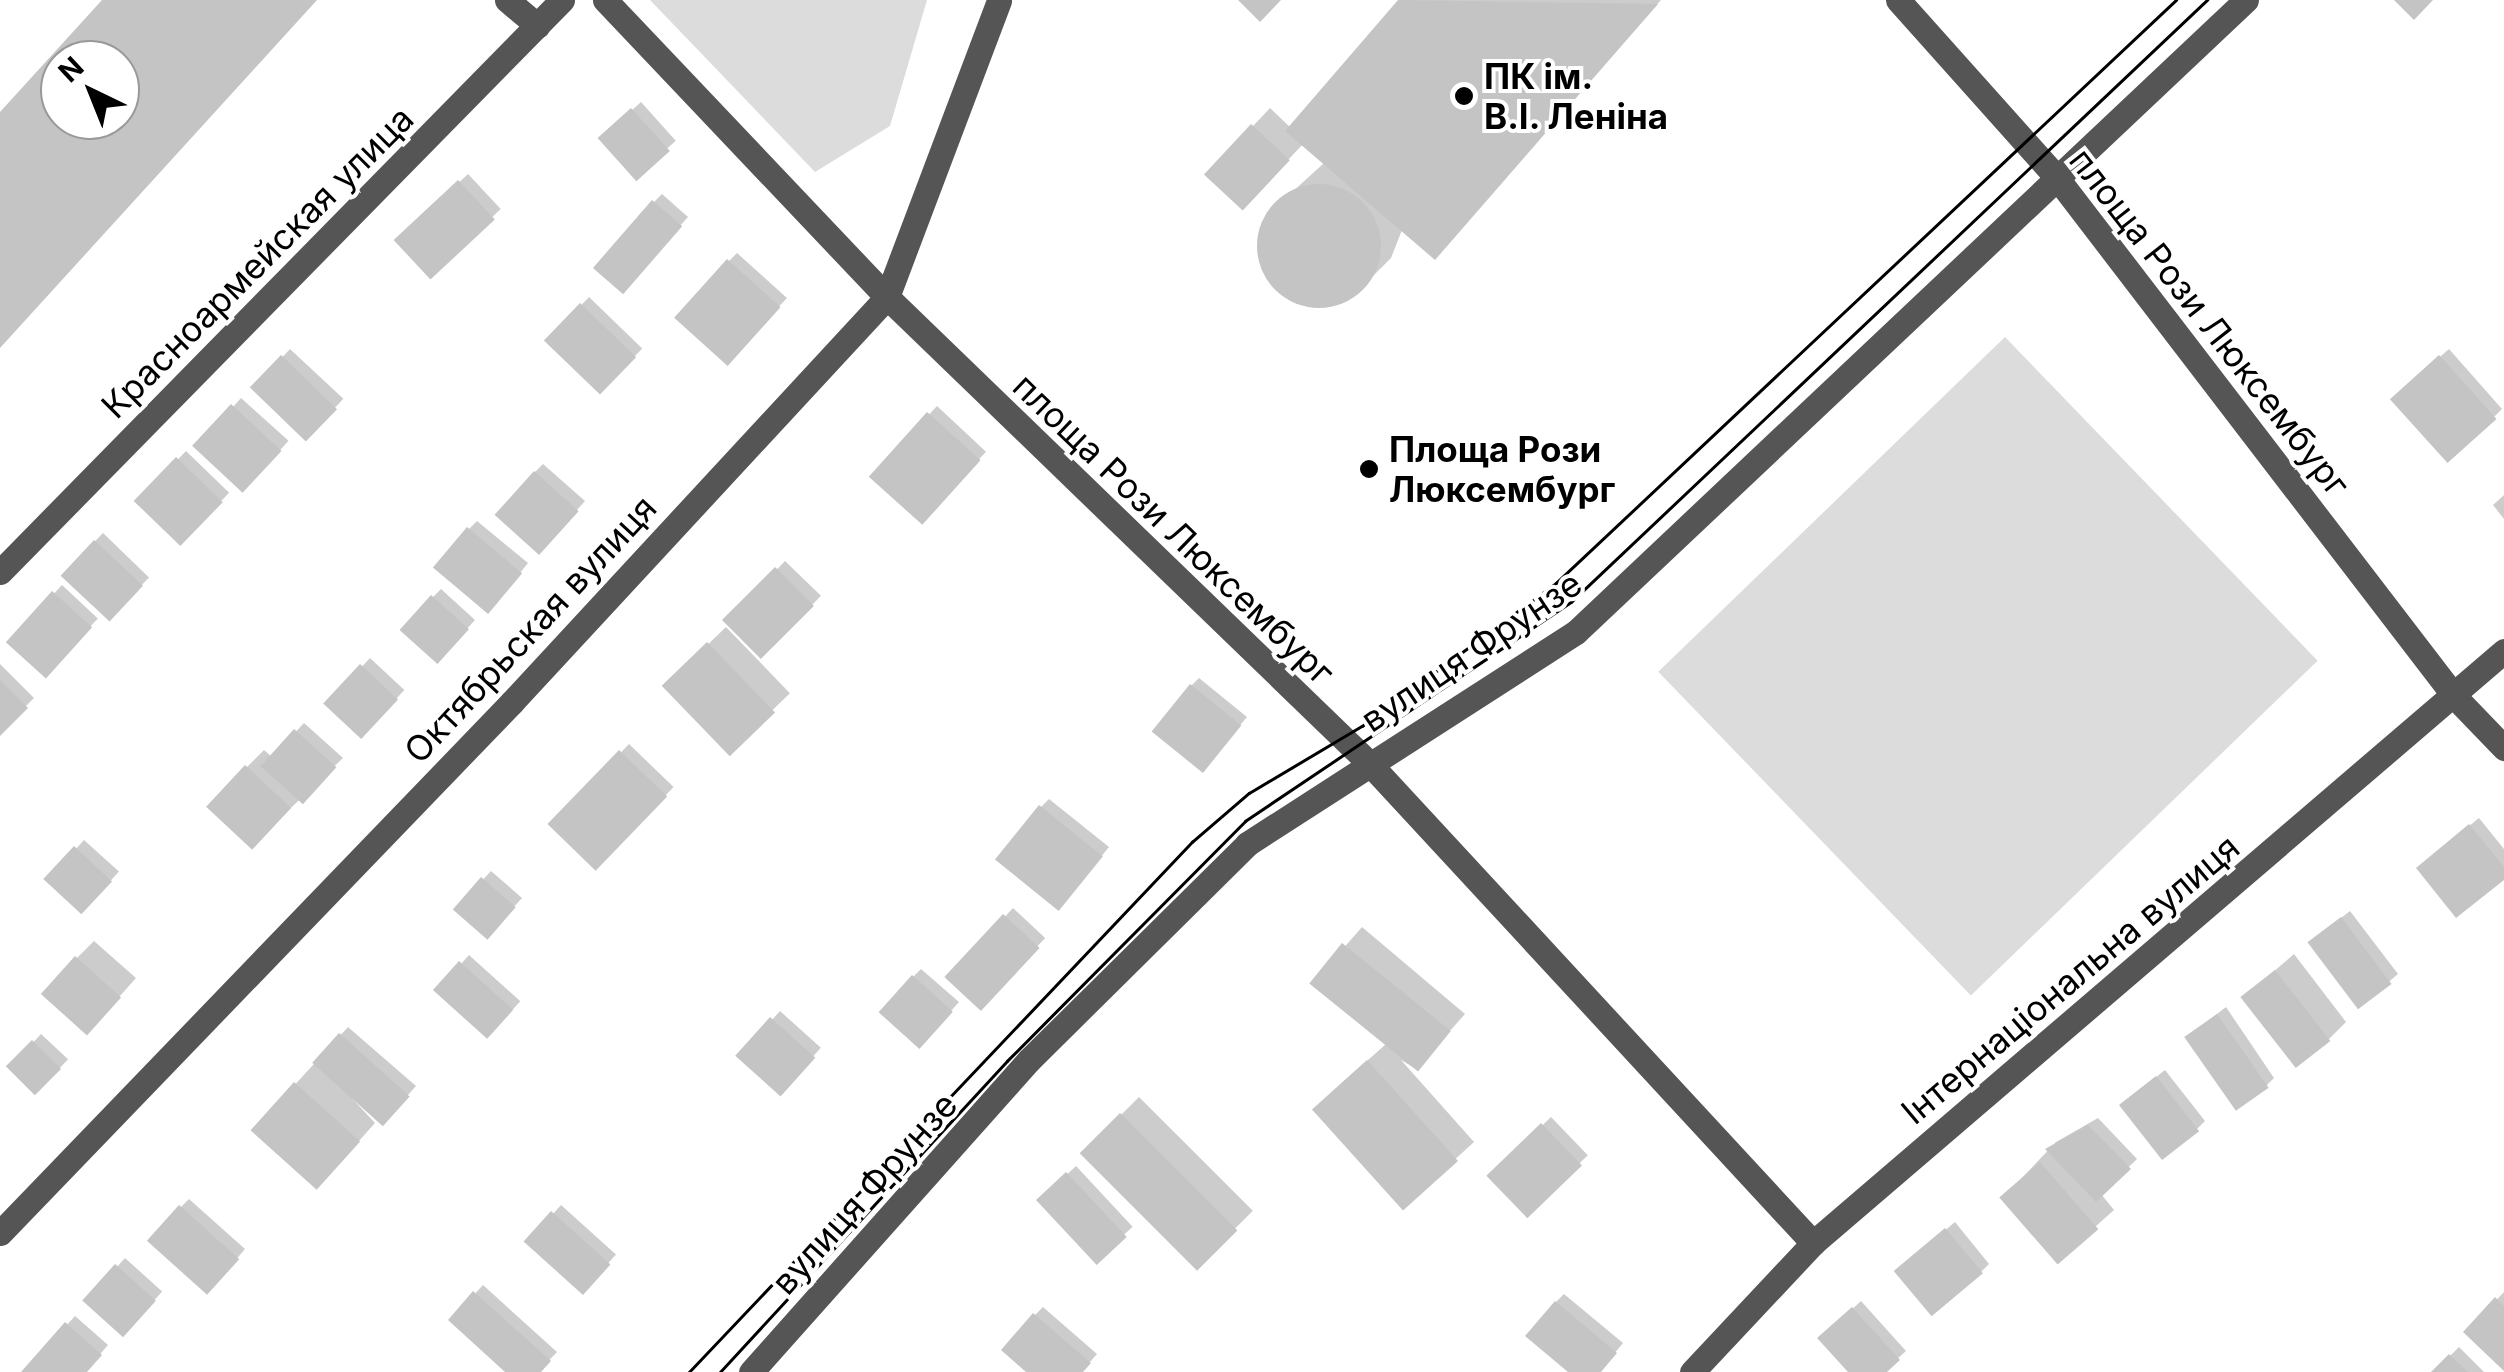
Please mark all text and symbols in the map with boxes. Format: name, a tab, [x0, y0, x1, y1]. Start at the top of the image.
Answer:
north arrow	[40, 40, 140, 140]
text: N	[52, 50, 90, 89]
place label: ПК ім. В.І. Леніна	[1484, 55, 1669, 137]
marker: ПК ім. В.І. Леніна	[1453, 85, 1475, 107]
street label: Красноармейская улица	[92, 97, 422, 427]
street label: площа Рози Люксембург	[2061, 140, 2359, 504]
street label: площа Рози Люксембург	[1005, 365, 1343, 693]
place label: Площа Рози Люксембург	[1389, 428, 1615, 510]
marker: Площа Рози Люксембург	[1358, 458, 1380, 480]
street label: Октябрьская вулиця	[395, 487, 665, 771]
street label: вулиця Фрунзе	[1353, 562, 1589, 740]
street label: Інтернаціональна вулиця	[1893, 825, 2247, 1133]
street label: вулиця Фрунзе	[763, 1084, 965, 1302]

